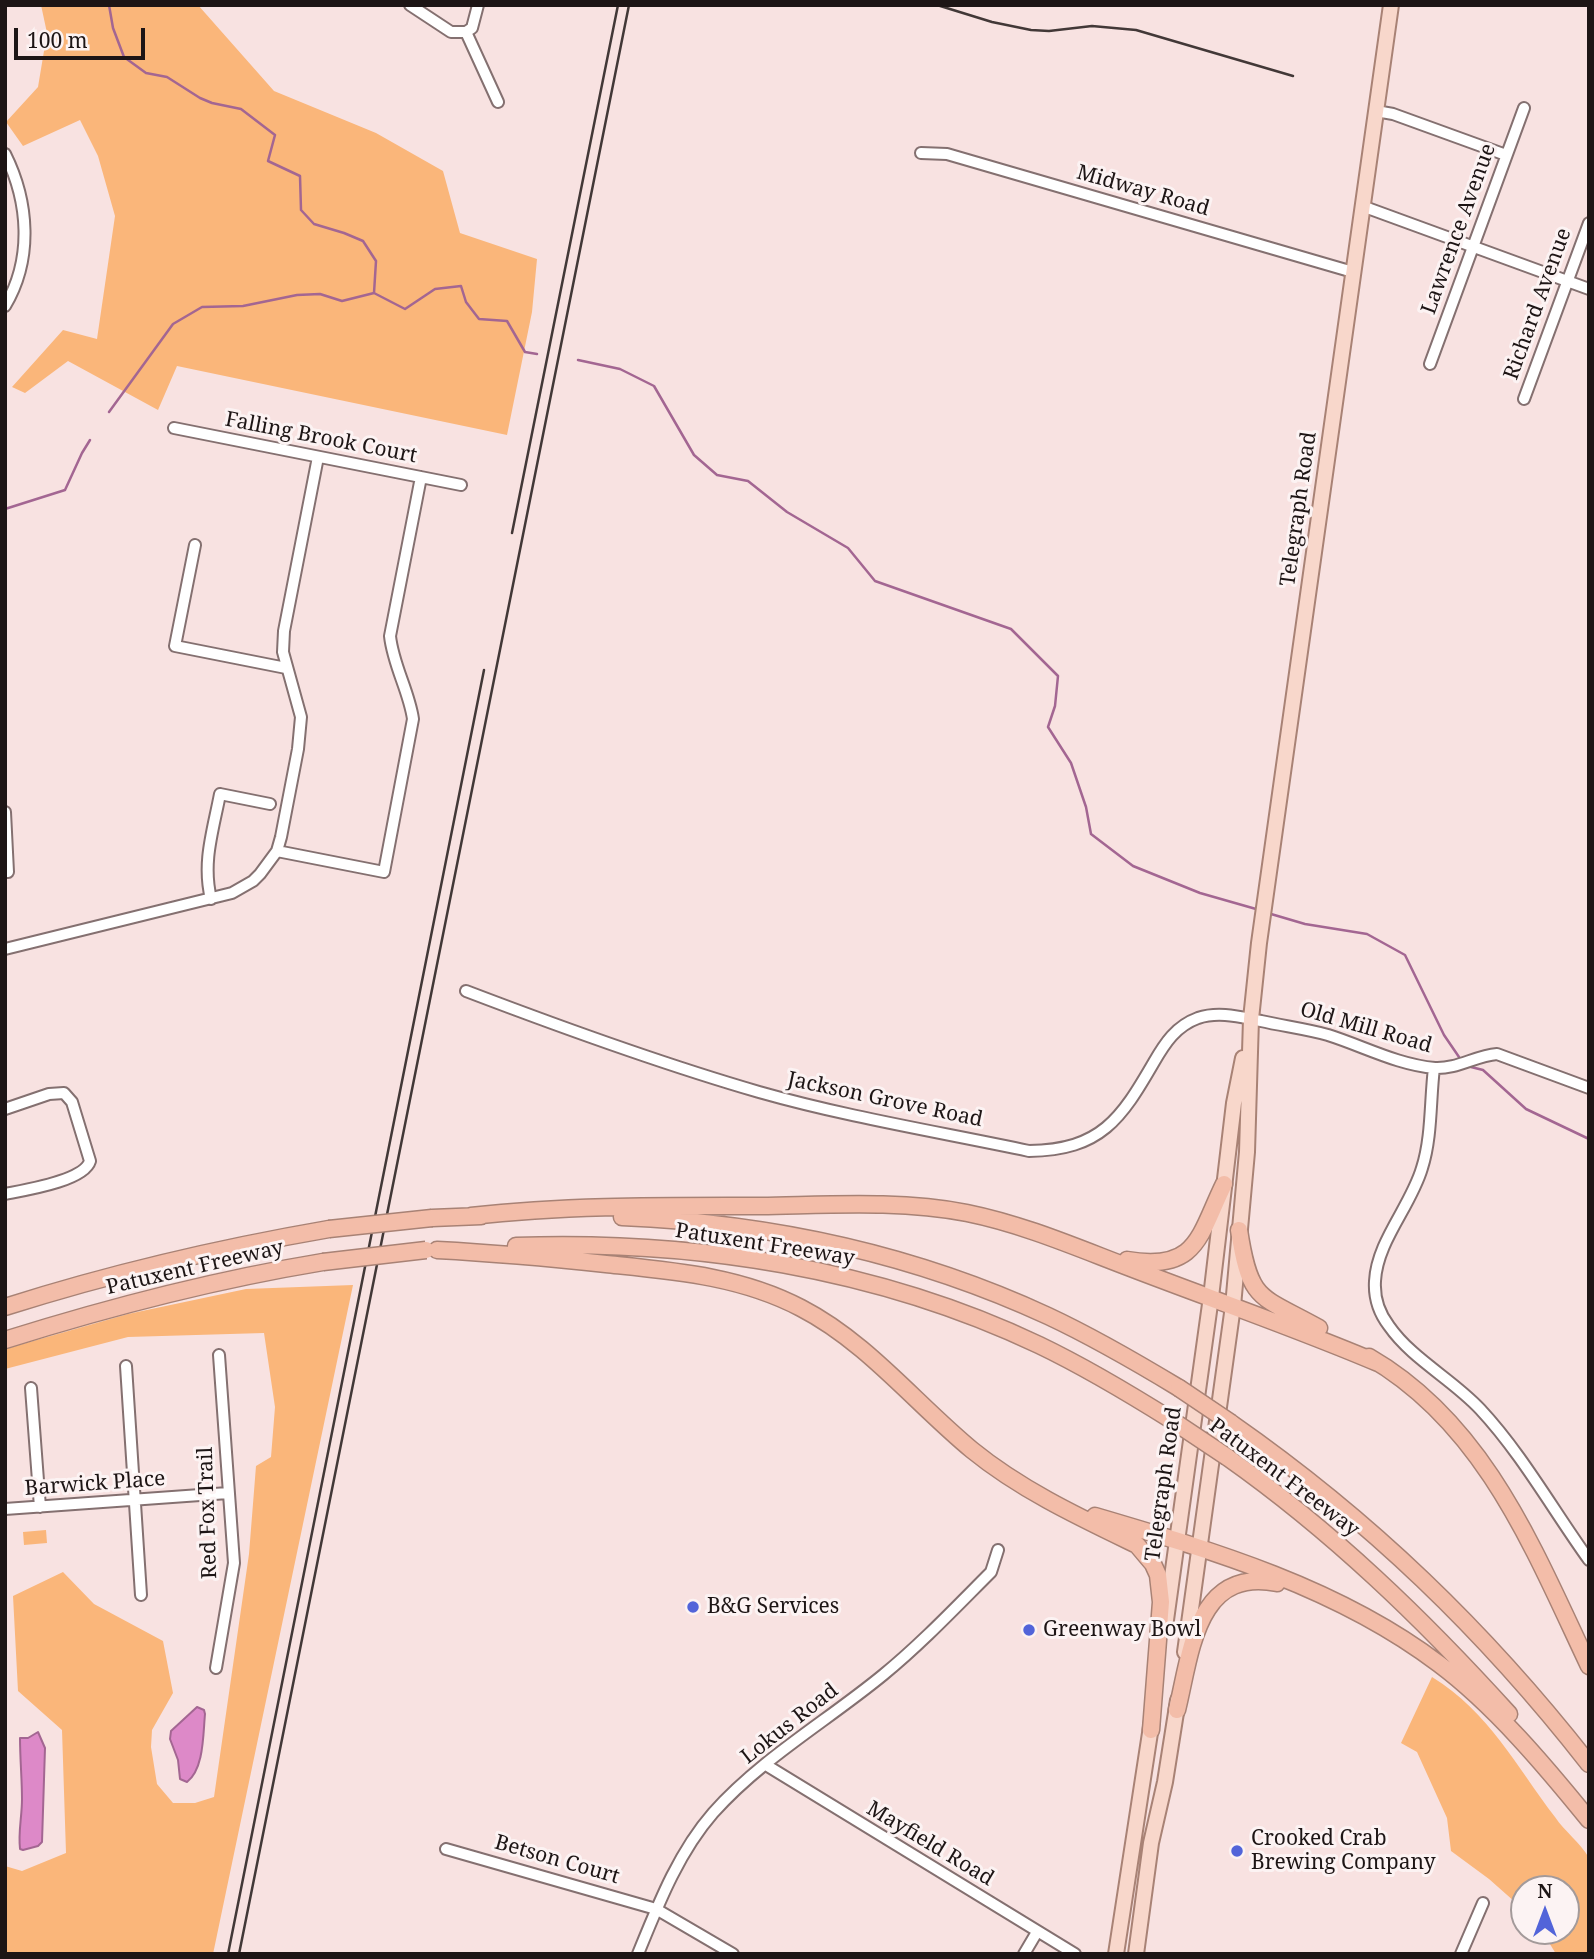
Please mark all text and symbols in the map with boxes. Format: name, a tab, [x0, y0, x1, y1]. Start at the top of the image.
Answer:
scale bar	[18, 14, 149, 58]
text: 100 m	[27, 26, 88, 54]
street label: Lawrence Avenue	[1416, 140, 1502, 318]
street label: Midway Road	[1074, 160, 1212, 222]
street label: Richard Avenue	[1499, 225, 1577, 383]
street label: Falling Brook Court	[223, 407, 419, 469]
street label: Telegraph Road	[1276, 430, 1322, 588]
street label: Old Mill Road	[1297, 997, 1435, 1059]
street label: Jackson Grove Road	[785, 1067, 985, 1133]
street label: Patuxent Freeway	[674, 1218, 856, 1272]
street label: Patuxent Freeway	[104, 1235, 286, 1301]
street label: Telegraph Road	[1141, 1405, 1187, 1563]
street label: Patuxent Freeway	[1204, 1413, 1364, 1543]
street label: Red Fox Trail	[193, 1447, 223, 1579]
street label: Barwick Place	[24, 1467, 166, 1501]
place label: B&G Services	[707, 1594, 839, 1620]
marker: B&G Services	[685, 1599, 701, 1615]
place label: Greenway Bowl	[1043, 1617, 1201, 1643]
marker: Greenway Bowl	[1021, 1622, 1037, 1638]
street label: Lokus Road	[736, 1678, 844, 1770]
street label: Mayfield Road	[862, 1796, 998, 1892]
place label: Crooked Crab Brewing Company	[1251, 1826, 1436, 1876]
street label: Betson Court	[492, 1830, 622, 1890]
marker: Crooked Crab Brewing Company	[1229, 1843, 1245, 1859]
north arrow	[1510, 1875, 1580, 1945]
text: N	[1538, 1878, 1552, 1904]

